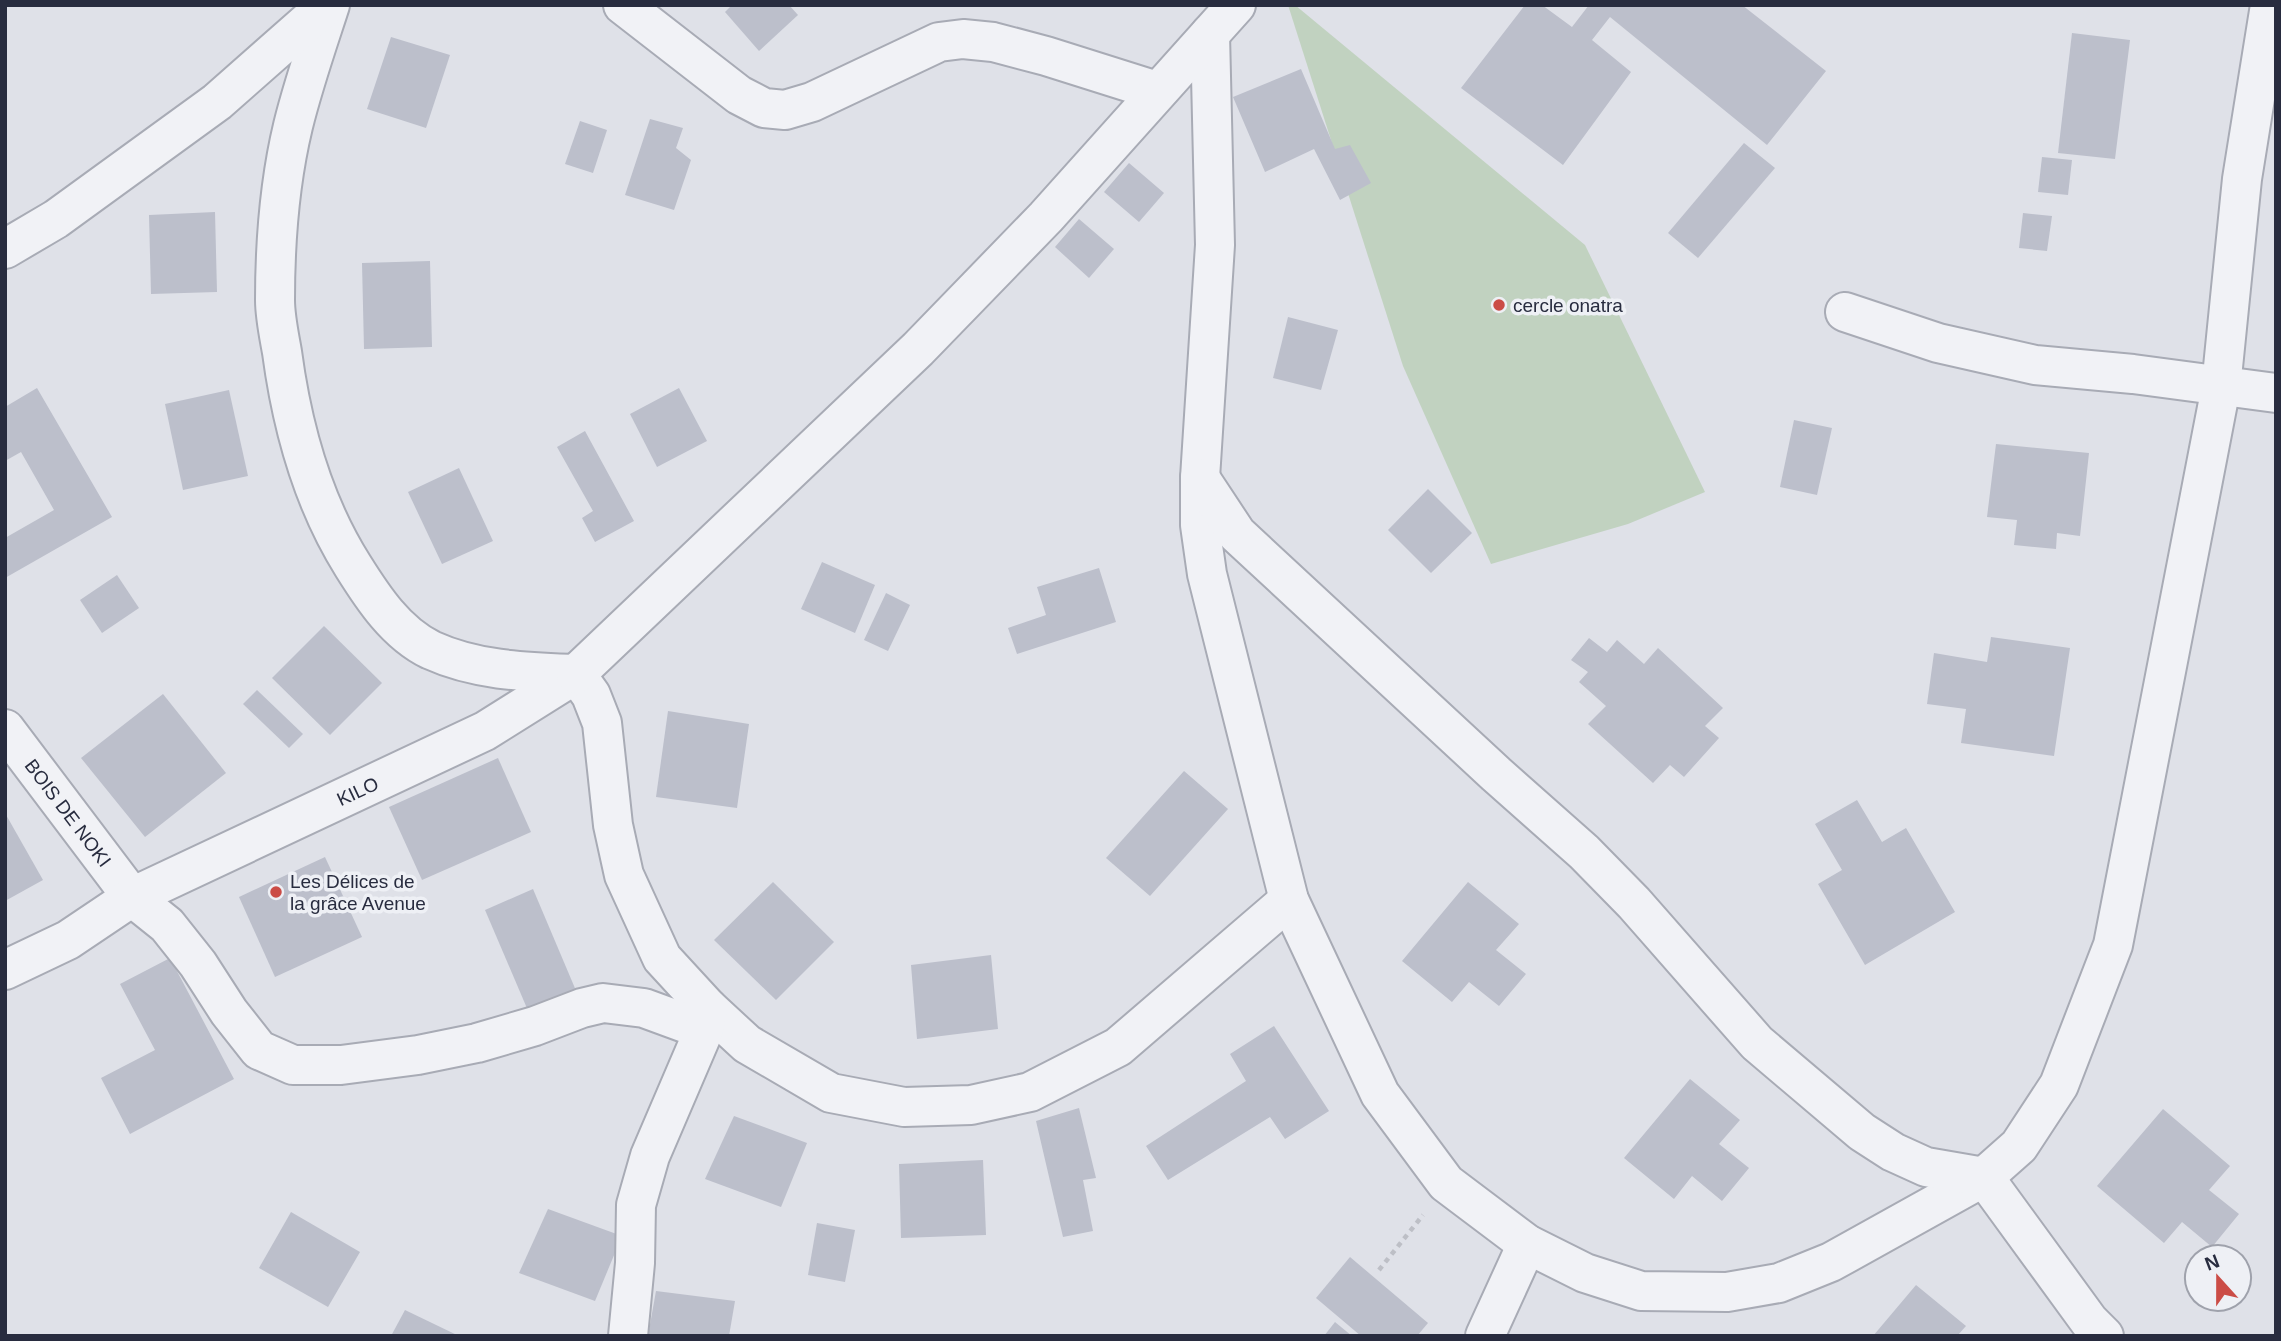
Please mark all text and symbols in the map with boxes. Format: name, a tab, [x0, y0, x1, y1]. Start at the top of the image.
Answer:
place label: cercle onatra	[1513, 295, 1623, 316]
marker: cercle onatra	[1491, 297, 1507, 313]
street label: BOIS DE NOKI	[21, 755, 115, 871]
street label: KILO	[334, 773, 382, 810]
place label: Les Délices de la grâce Avenue	[290, 871, 426, 914]
marker: Les Délices de la grâce Avenue	[268, 884, 284, 900]
north arrow	[2183, 1243, 2253, 1313]
text: N	[2202, 1250, 2222, 1275]

